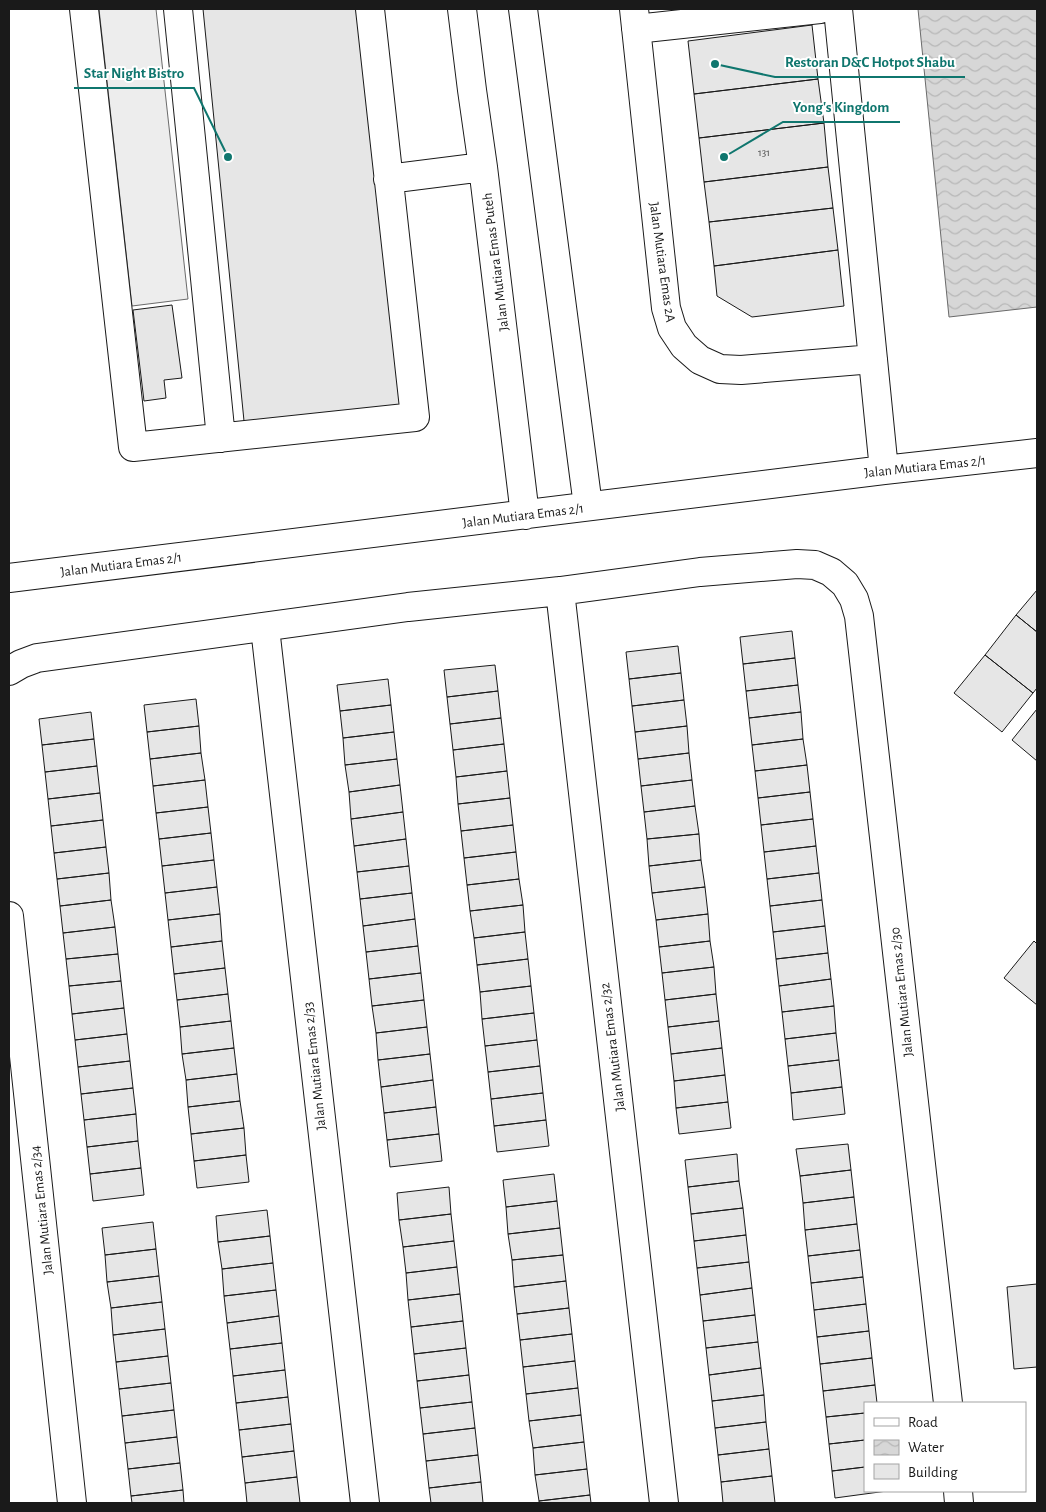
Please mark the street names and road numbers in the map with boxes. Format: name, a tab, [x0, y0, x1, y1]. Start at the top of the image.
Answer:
street label: Jalan Mutiara Emas Puteh	[481, 192, 511, 332]
street label: Jalan Mutiara Emas 2A	[647, 201, 677, 323]
street label: Jalan Mutiara Emas 2/1	[864, 454, 987, 480]
street label: Jalan Mutiara Emas 2/1	[462, 502, 585, 530]
street label: Jalan Mutiara Emas 2/1	[60, 551, 183, 579]
street label: Jalan Mutiara Emas 2/30	[888, 926, 916, 1057]
street label: Jalan Mutiara Emas 2/32	[598, 982, 628, 1112]
street label: Jalan Mutiara Emas 2/33	[301, 1001, 329, 1131]
street label: Jalan Mutiara Emas 2/34	[28, 1144, 56, 1275]

